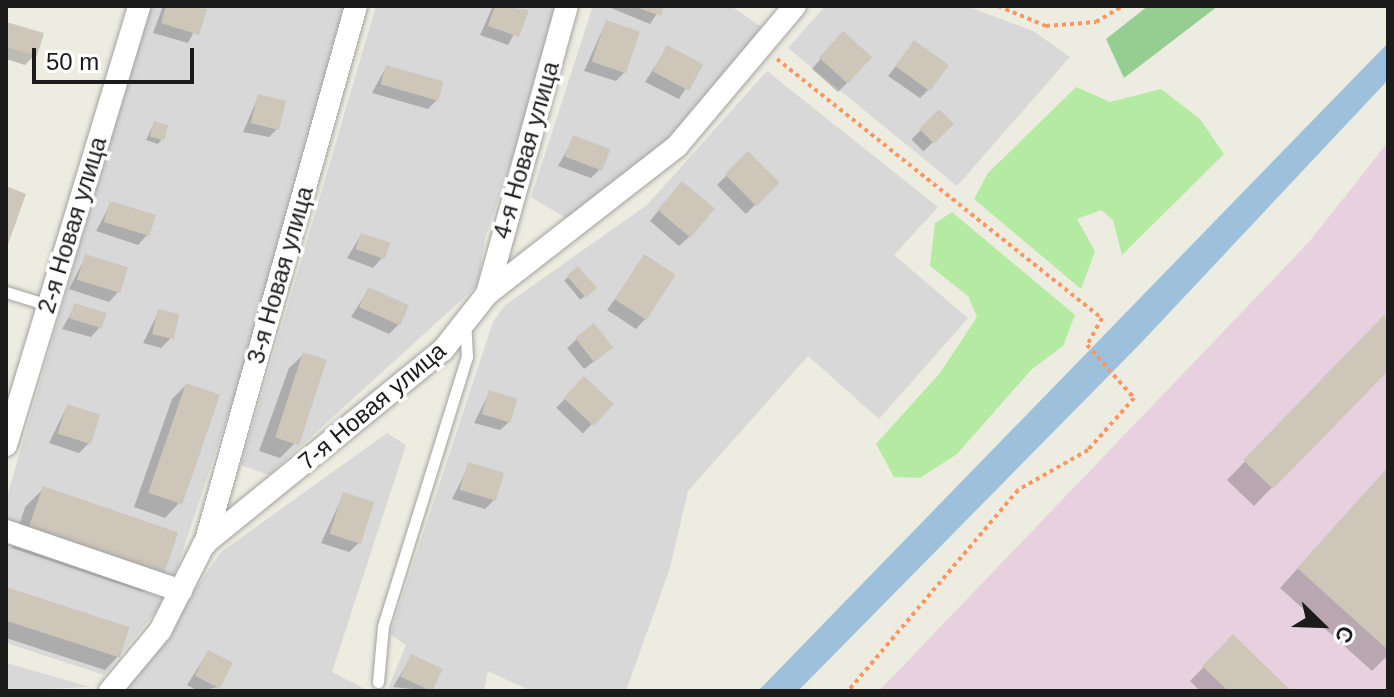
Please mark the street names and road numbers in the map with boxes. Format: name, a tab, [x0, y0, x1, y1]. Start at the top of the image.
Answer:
street label: 4-я Новая улица	[487, 58, 565, 242]
street label: 2-я Новая улица	[31, 133, 113, 317]
street label: 3-я Новая улица	[241, 183, 319, 367]
street label: 7-я Новая улица	[293, 336, 451, 476]

